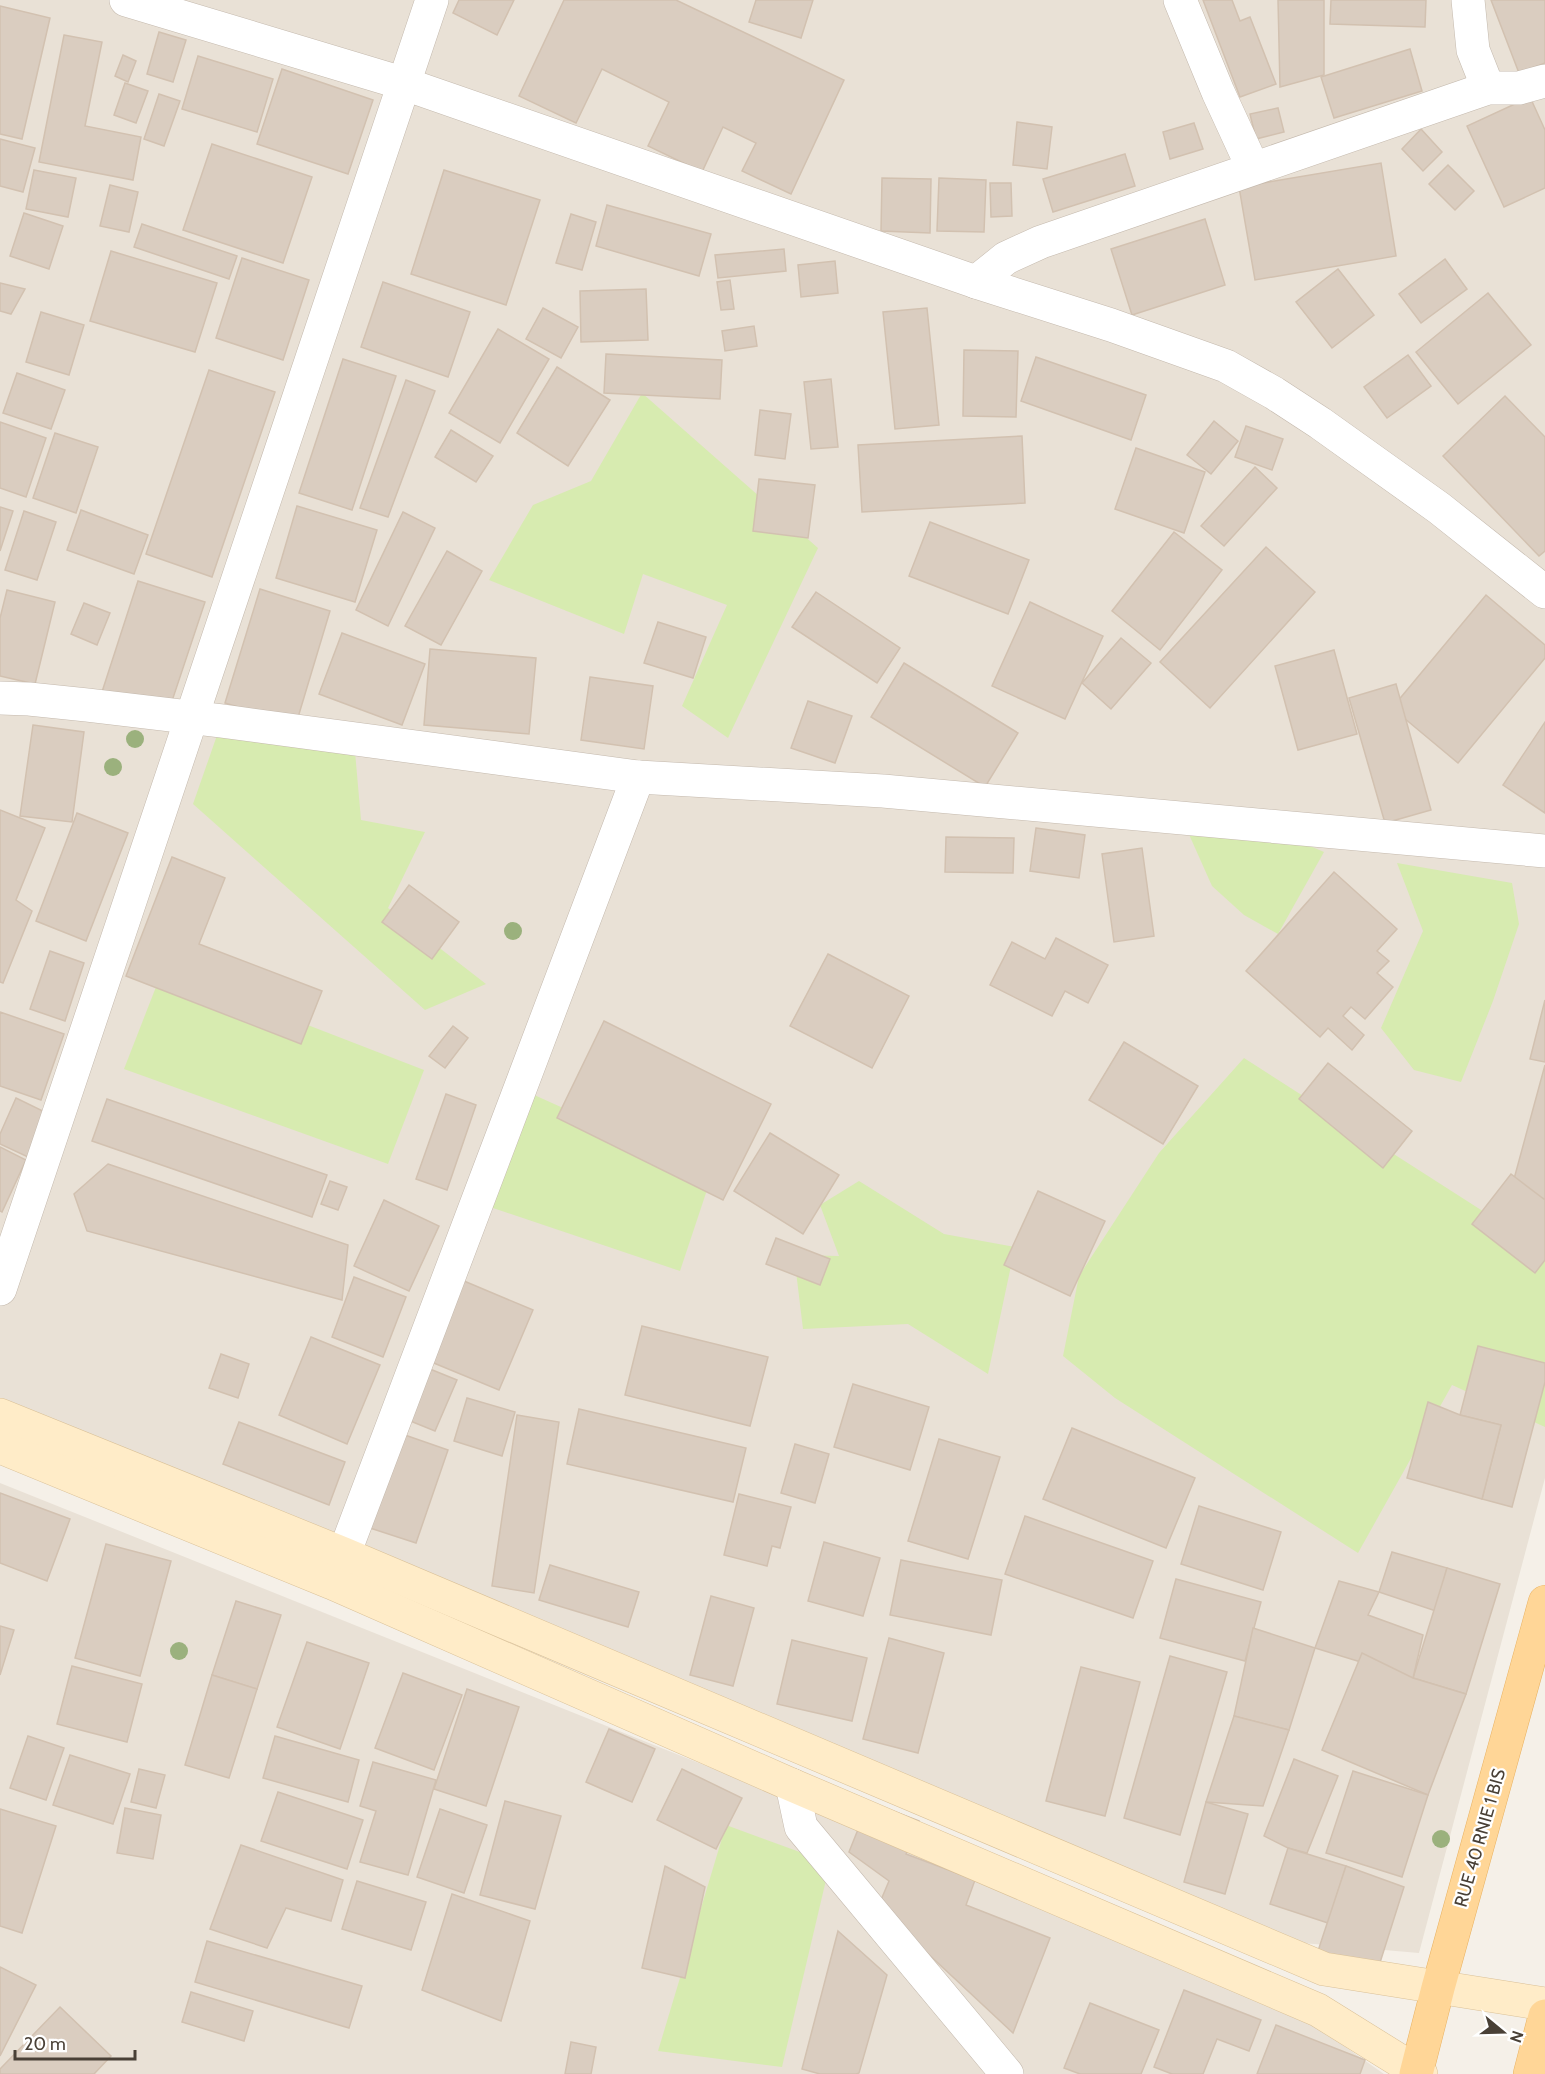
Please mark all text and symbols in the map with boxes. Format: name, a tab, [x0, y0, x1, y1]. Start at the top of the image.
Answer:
street label: RUE 40 RNIE 1 BIS	[1450, 1766, 1510, 1910]
north arrow	[1473, 2002, 1533, 2062]
scale bar	[15, 2023, 135, 2061]
text: N	[1506, 2028, 1528, 2045]
text: 20 m	[24, 2033, 66, 2055]

